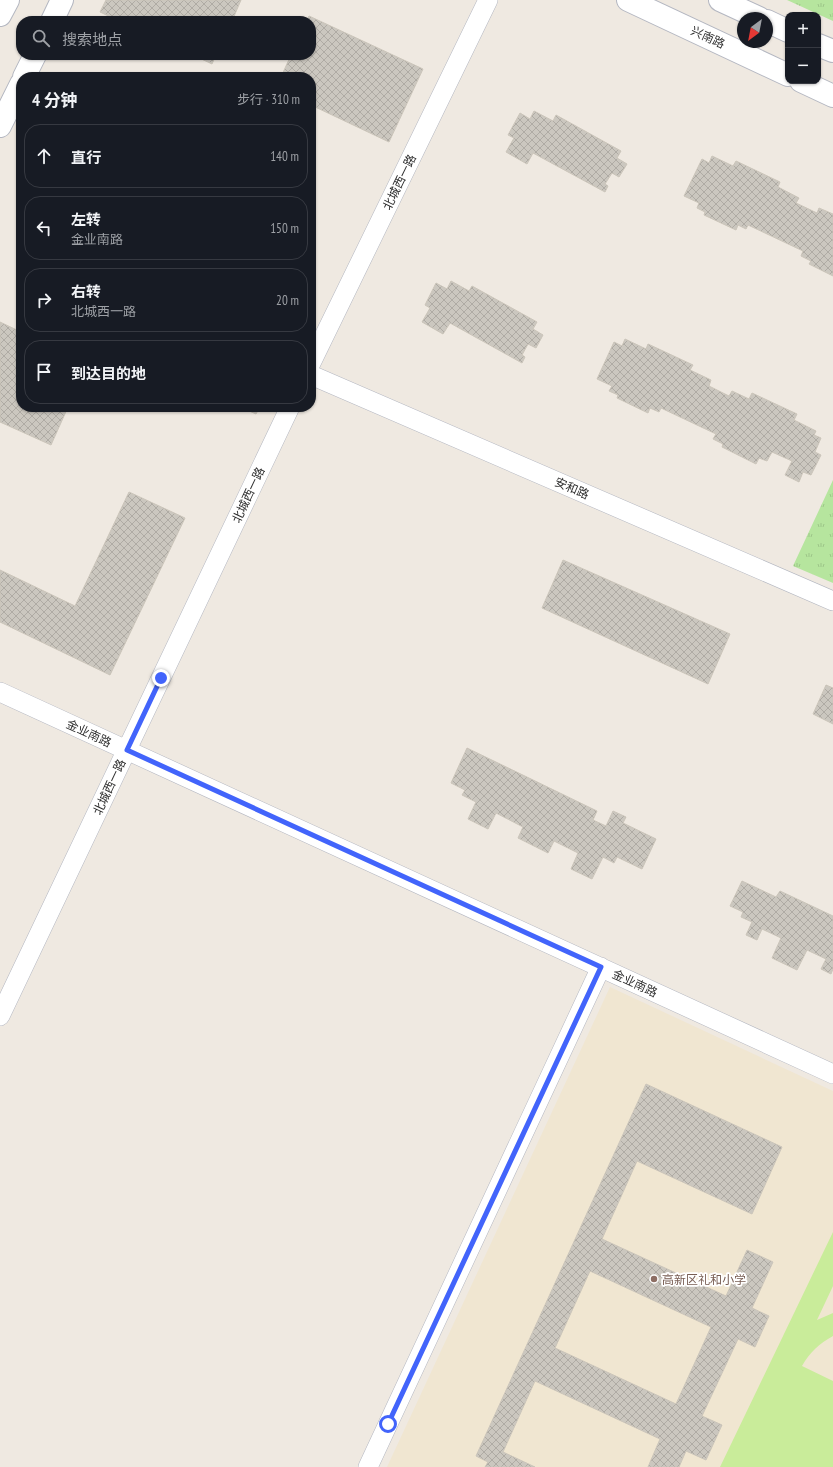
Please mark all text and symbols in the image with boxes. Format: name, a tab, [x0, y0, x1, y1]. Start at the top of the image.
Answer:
north arrow	[737, 12, 773, 48]
map controls	[785, 12, 821, 84]
button: +	[785, 12, 821, 48]
search box	[16, 16, 316, 60]
street label: 兴南路	[689, 23, 727, 51]
icon: search	[30, 27, 52, 49]
text: 搜索地点	[62, 30, 122, 49]
button: −	[785, 48, 821, 84]
text: 4 分钟	[32, 89, 78, 111]
text: 步行 · 310 m	[237, 91, 300, 108]
icon: ahead	[33, 145, 55, 167]
text: 直行	[71, 148, 101, 167]
text: 140 m	[270, 148, 299, 165]
street label: 北城西一路	[379, 152, 419, 212]
text: 左转	[71, 210, 101, 229]
icon: left	[33, 217, 55, 239]
text: 150 m	[270, 220, 299, 237]
text: 金业南路	[71, 231, 123, 248]
text: 右转	[71, 282, 101, 301]
icon: right	[33, 289, 55, 311]
text: 20 m	[276, 292, 299, 309]
text: 北城西一路	[71, 303, 136, 320]
icon: arrive	[33, 361, 55, 383]
text: 到达目的地	[71, 364, 146, 383]
street label: 北城西一路	[229, 465, 267, 525]
street label: 安和路	[552, 474, 592, 502]
route end	[152, 669, 170, 687]
street label: 金业南路	[64, 716, 114, 750]
street label: 北城西一路	[90, 757, 128, 817]
street label: 金业南路	[610, 966, 660, 1000]
place label: 高新区礼和小学	[662, 1272, 746, 1287]
marker: 高新区礼和小学	[649, 1274, 659, 1284]
route start	[379, 1415, 397, 1433]

